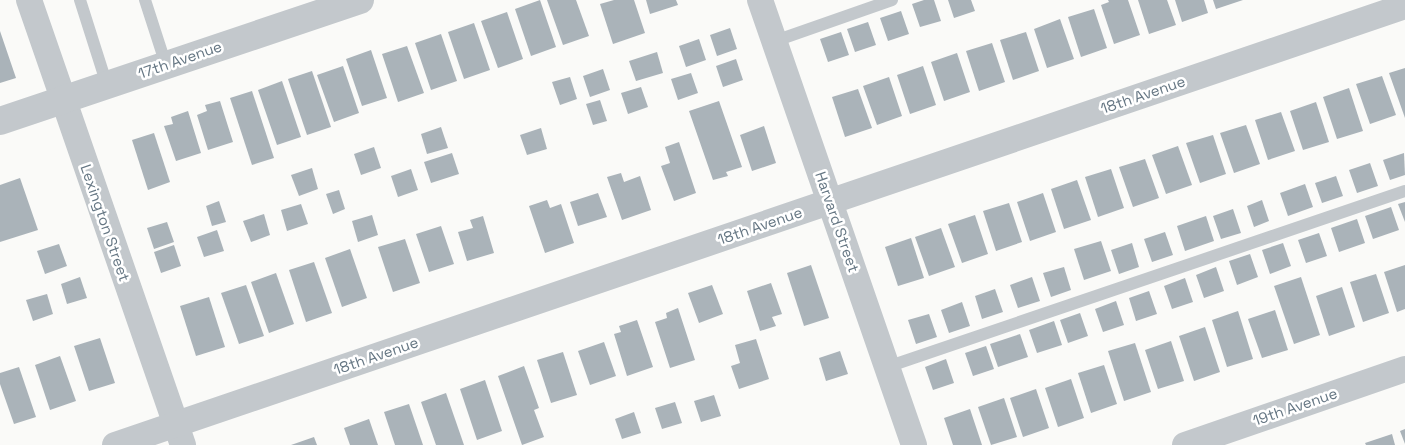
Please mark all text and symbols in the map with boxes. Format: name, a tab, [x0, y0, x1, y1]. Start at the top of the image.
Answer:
street label: 17th Avenue	[135, 36, 224, 83]
street label: 18th Avenue	[1098, 71, 1188, 118]
street label: Lexington Street	[77, 162, 134, 284]
street label: Harvard Street	[811, 169, 864, 275]
street label: 18th Avenue	[715, 202, 805, 249]
street label: 18th Avenue	[331, 332, 421, 379]
street label: 19th Avenue	[1250, 383, 1340, 430]

